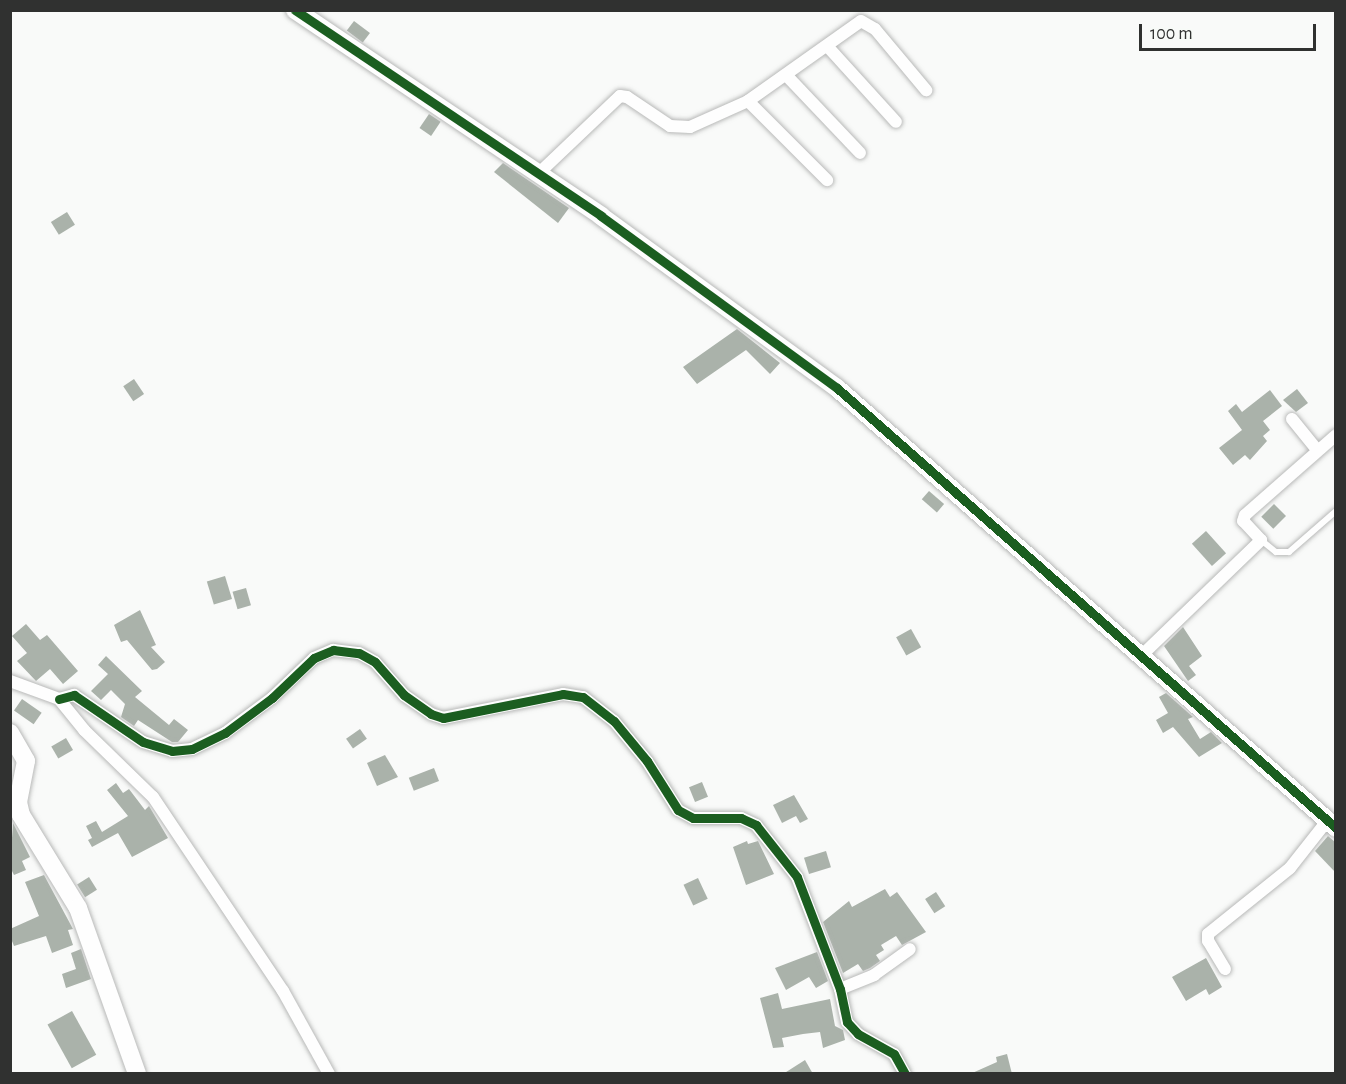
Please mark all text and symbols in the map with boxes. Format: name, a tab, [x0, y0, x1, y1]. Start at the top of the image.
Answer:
scale bar	[1142, 12, 1319, 50]
text: 100 m	[1150, 25, 1193, 43]

